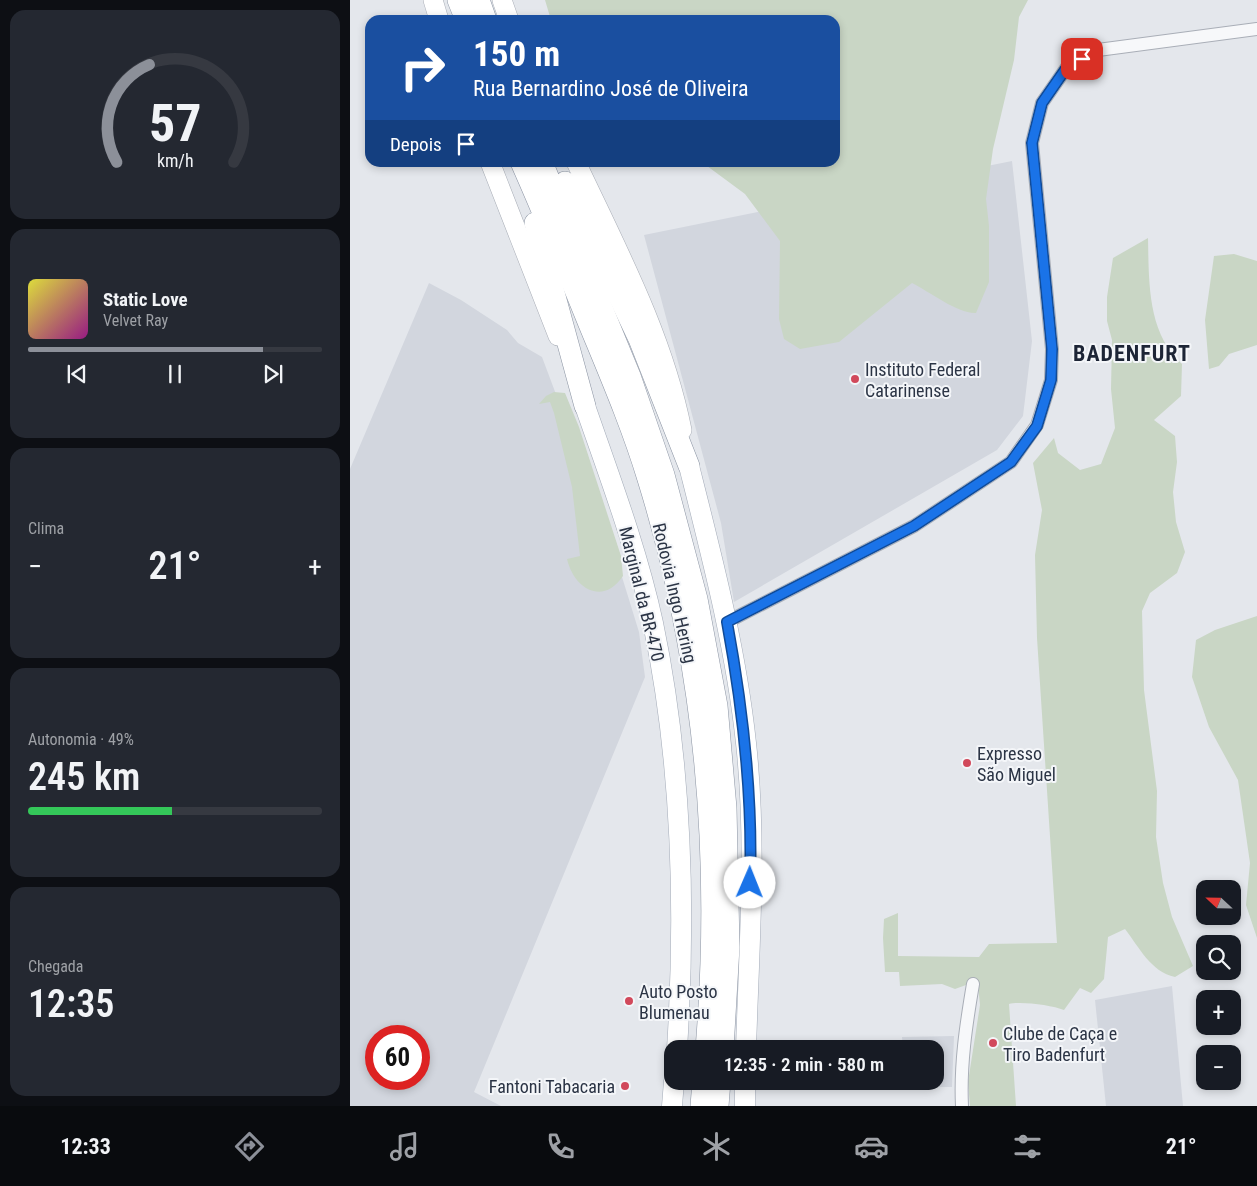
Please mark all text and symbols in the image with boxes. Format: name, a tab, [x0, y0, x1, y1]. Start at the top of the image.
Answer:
text: 150 m	[473, 34, 560, 75]
icon: right	[390, 35, 455, 100]
pin	[1061, 38, 1103, 80]
icon: arrive	[1068, 45, 1096, 73]
text: Rua Bernardino José de Oliveira	[473, 76, 748, 101]
text: 57	[149, 93, 201, 154]
icon: arrive	[452, 130, 480, 158]
text: Depois	[390, 133, 442, 156]
text: km/h	[157, 150, 193, 171]
text: Static Love	[103, 288, 188, 311]
text: Velvet Ray	[103, 311, 168, 330]
district label: BADENFURT	[1073, 341, 1191, 366]
place label: Instituto Federal Catarinense	[865, 359, 980, 401]
icon: previous	[63, 360, 91, 388]
icon: pause	[161, 360, 189, 388]
icon: next	[259, 360, 287, 388]
marker: Instituto Federal Catarinense	[849, 373, 861, 385]
text: Clima	[28, 519, 64, 538]
street label: Rodovia Ingo Hering	[649, 521, 701, 665]
street label: Marginal da BR-470	[615, 524, 669, 664]
text: 21°	[149, 544, 201, 588]
text: −	[28, 550, 42, 583]
text: +	[308, 550, 322, 583]
text: Autonomia · 49%	[28, 730, 134, 749]
place label: Expresso São Miguel	[977, 743, 1056, 785]
text: 245 km	[28, 755, 140, 799]
marker: Expresso São Miguel	[961, 757, 973, 769]
position arrow	[723, 856, 775, 908]
north arrow	[1196, 880, 1241, 925]
map controls	[1196, 880, 1241, 1090]
button: search	[1196, 935, 1241, 980]
text: Chegada	[28, 957, 83, 976]
place label: Auto Posto Blumenau	[639, 981, 718, 1023]
text: 12:35	[28, 982, 114, 1026]
button: +	[1196, 990, 1241, 1035]
marker: Auto Posto Blumenau	[623, 995, 635, 1007]
place label: Clube de Caça e Tiro Badenfurt	[1003, 1023, 1117, 1065]
speed limit sign: 60	[365, 1025, 430, 1090]
marker: Clube de Caça e Tiro Badenfurt	[987, 1037, 999, 1049]
button: −	[1196, 1045, 1241, 1090]
text: 12:35 · 2 min · 580 m	[724, 1053, 884, 1076]
place label: Fantoni Tabacaria	[489, 1076, 615, 1097]
marker: Fantoni Tabacaria	[619, 1080, 631, 1092]
icon: directions	[232, 1129, 267, 1164]
icon: music	[387, 1129, 422, 1164]
icon: phone	[543, 1129, 578, 1164]
icon: climate	[699, 1129, 734, 1164]
icon: car	[854, 1129, 889, 1164]
icon: filters	[1010, 1129, 1045, 1164]
text: 12:33	[60, 1134, 111, 1159]
text: 21°	[1166, 1134, 1197, 1159]

